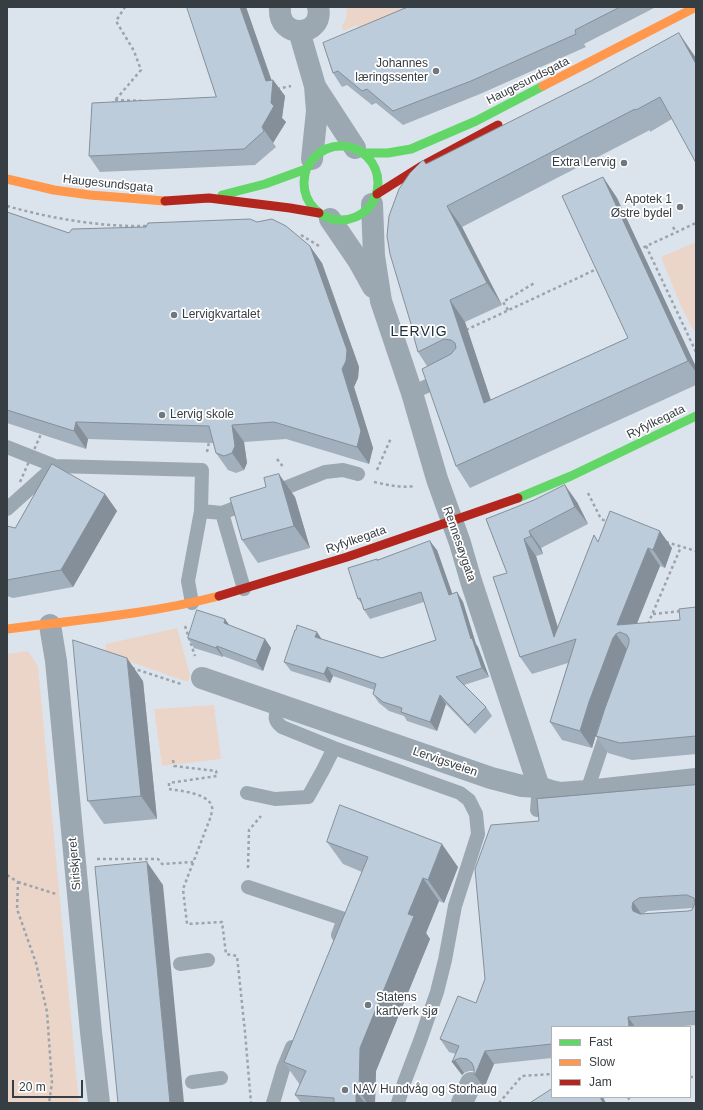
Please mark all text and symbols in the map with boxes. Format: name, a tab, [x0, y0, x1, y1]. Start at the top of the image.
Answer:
street label: Haugesundsgata	[484, 54, 572, 108]
place label: Johannes læringssenter	[355, 57, 428, 85]
marker: Johannes læringssenter	[431, 66, 441, 76]
place label: Extra Lervig	[552, 156, 616, 170]
marker: Extra Lervig	[619, 158, 629, 168]
street label: Haugesundsgata	[62, 172, 154, 196]
place label: Apotek 1 Østre bydel	[611, 193, 672, 221]
marker: Apotek 1 Østre bydel	[675, 202, 685, 212]
place label: Lervigkvartalet	[182, 308, 260, 322]
marker: Lervigkvartalet	[169, 310, 179, 320]
district label: LERVIG	[390, 324, 448, 340]
street label: Ryfylkegata	[625, 402, 687, 442]
place label: Lervig skole	[170, 408, 234, 422]
marker: Lervig skole	[157, 410, 167, 420]
street label: Rennesøygata	[439, 505, 479, 583]
street label: Ryfylkegata	[324, 523, 388, 557]
street label: Lervigsveien	[411, 744, 479, 780]
street label: Siriskjeret	[66, 837, 84, 891]
place label: Statens kartverk sjø	[376, 991, 438, 1019]
marker: Statens kartverk sjø	[363, 1000, 373, 1010]
legend	[551, 1026, 691, 1098]
text: Fast	[589, 1035, 612, 1049]
text: Slow	[589, 1055, 615, 1069]
scale bar	[14, 1072, 85, 1098]
text: Jam	[589, 1075, 612, 1089]
text: 20 m	[19, 1080, 46, 1094]
place label: NAV Hundvåg og Storhaug	[353, 1083, 497, 1097]
marker: NAV Hundvåg og Storhaug	[340, 1085, 350, 1095]

